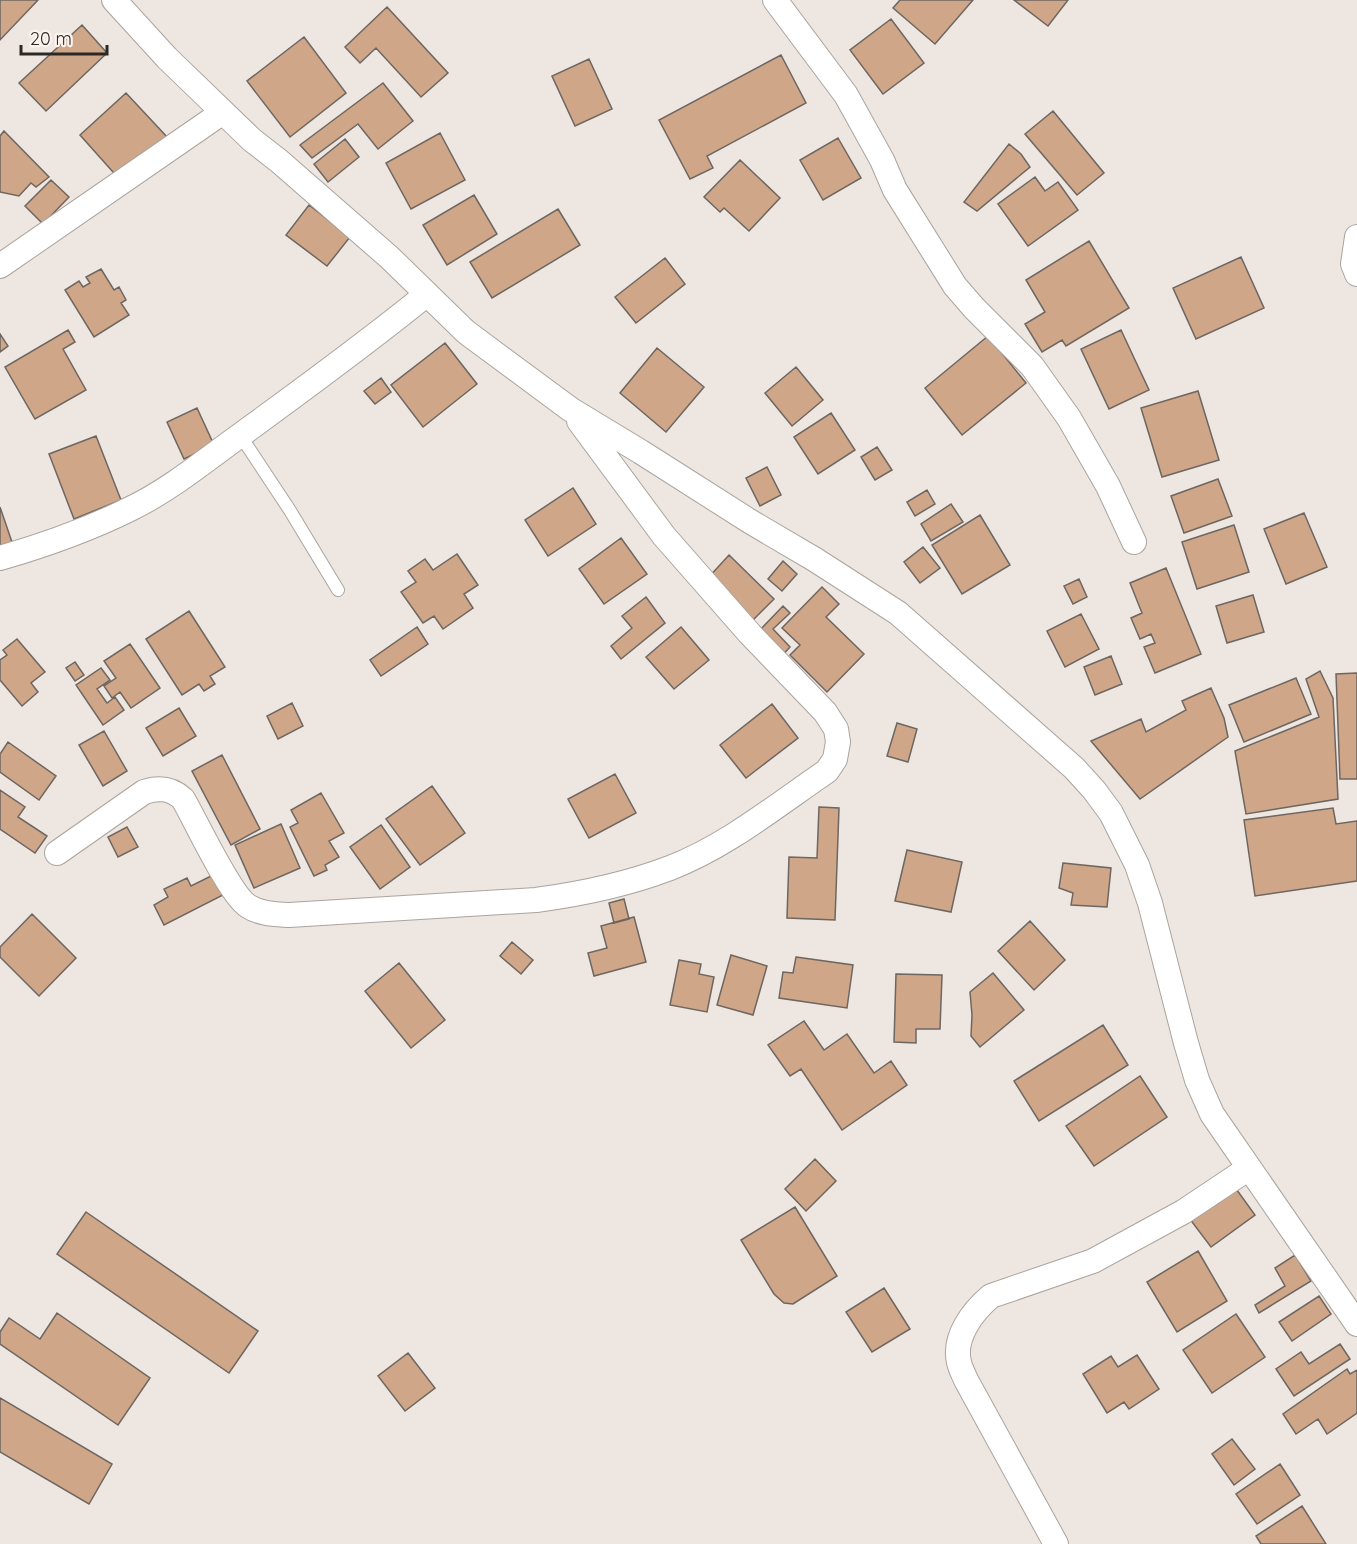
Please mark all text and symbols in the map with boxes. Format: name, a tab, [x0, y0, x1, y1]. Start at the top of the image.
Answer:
scale bar	[21, 18, 106, 56]
text: 20 m	[30, 27, 72, 50]

